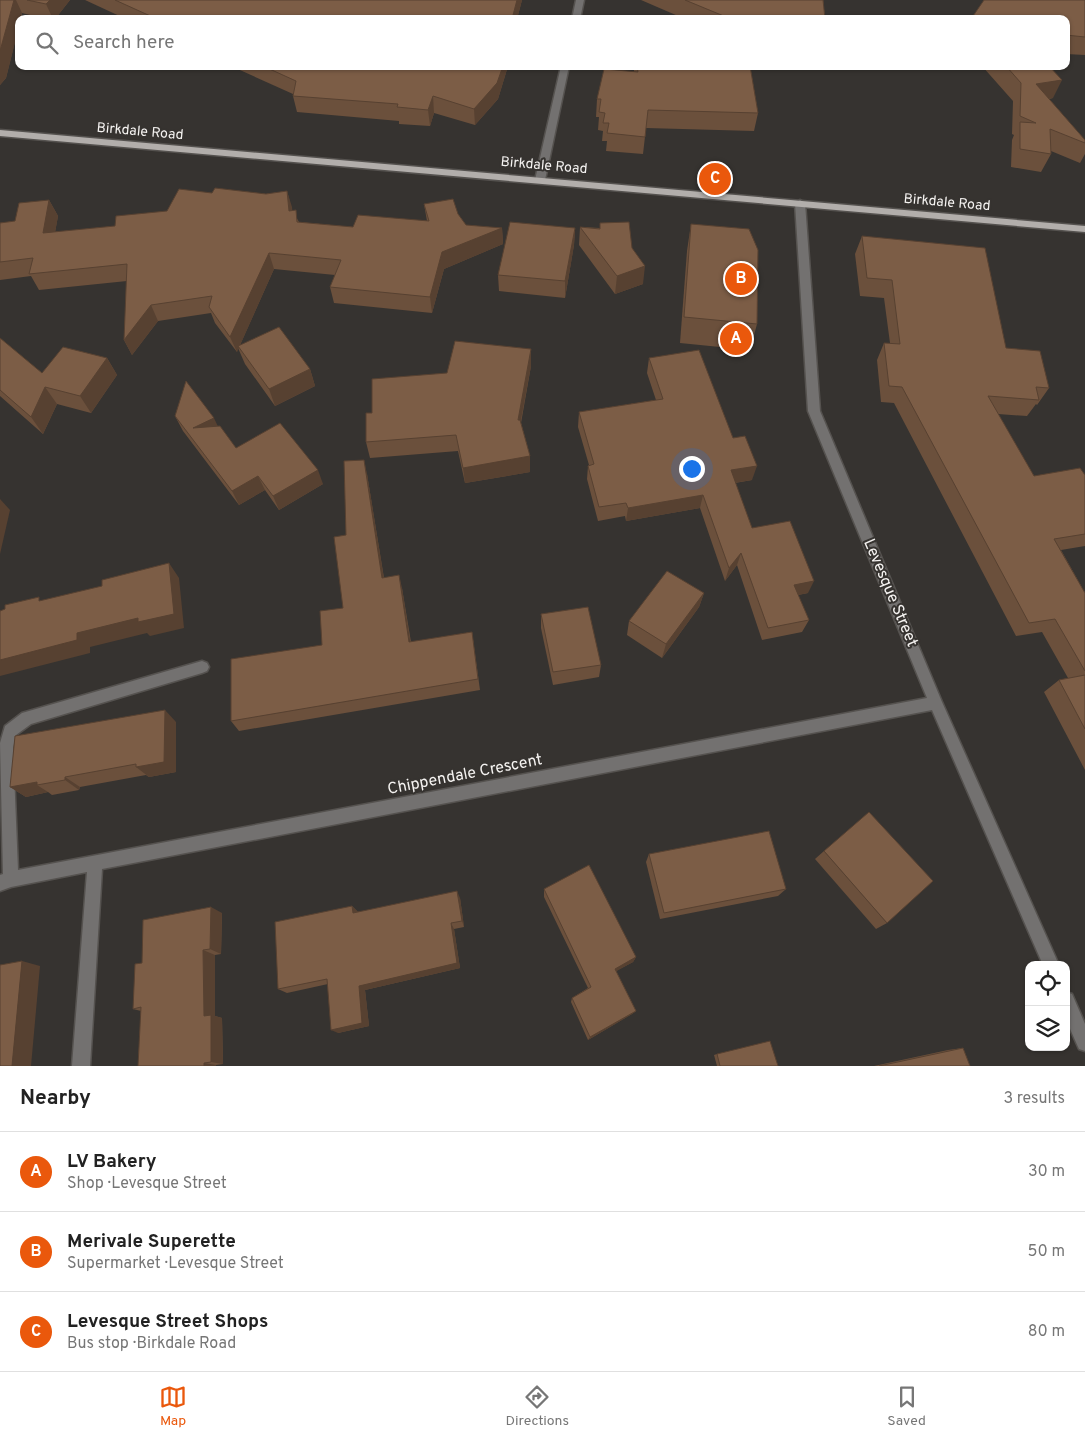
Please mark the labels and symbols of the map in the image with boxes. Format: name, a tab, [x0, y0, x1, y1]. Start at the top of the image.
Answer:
street label: Birkdale Road	[96, 120, 184, 144]
street label: Birkdale Road	[500, 154, 588, 178]
pin: C	[699, 160, 731, 198]
street label: Birkdale Road	[903, 191, 991, 215]
pin: B	[725, 260, 757, 298]
pin: A	[720, 320, 752, 358]
your location	[679, 456, 705, 482]
street label: Levesque Street	[858, 536, 922, 650]
street label: Chippendale Crescent	[386, 750, 544, 800]

